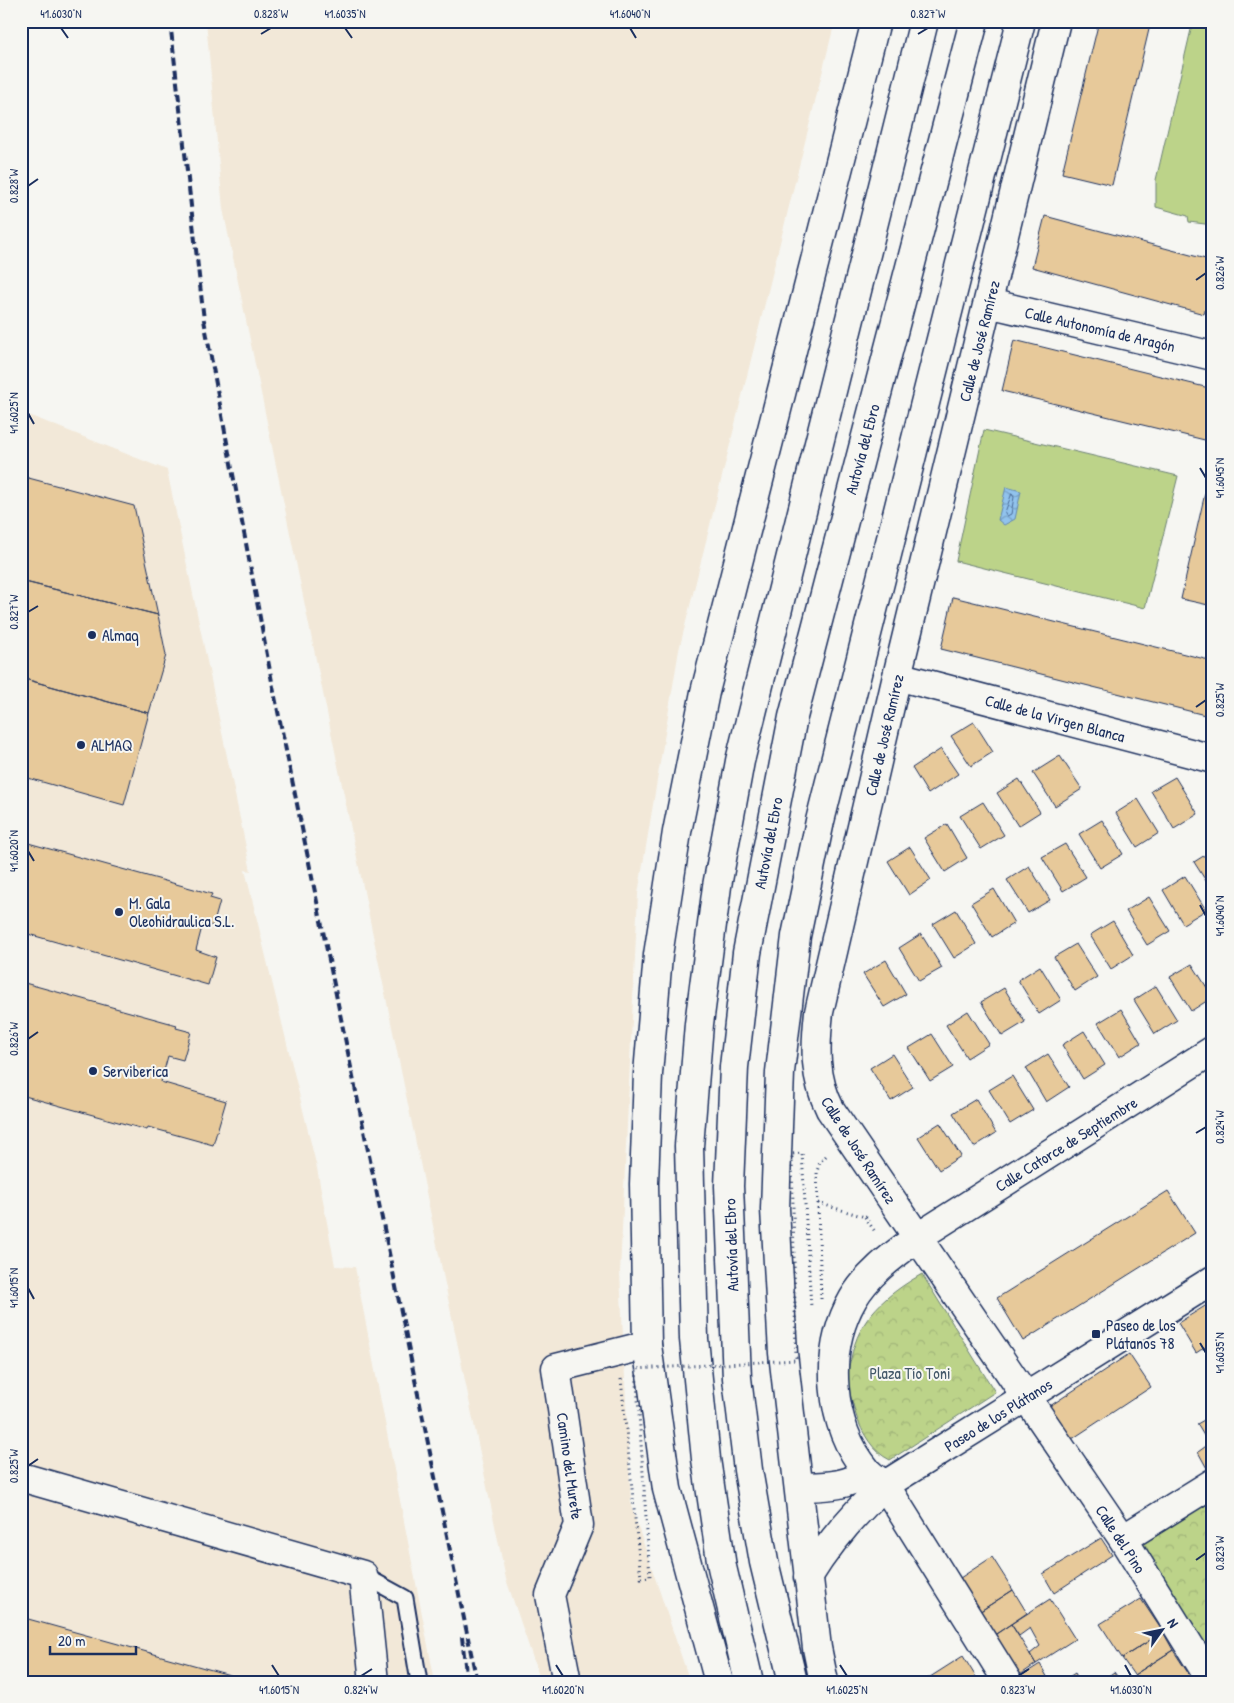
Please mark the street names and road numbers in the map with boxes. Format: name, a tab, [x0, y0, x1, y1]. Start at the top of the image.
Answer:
street label: Calle de José Ramírez	[953, 278, 1005, 404]
street label: Calle Autonomía de Aragón	[1023, 301, 1177, 357]
street label: Autovía del Ebro	[839, 401, 885, 497]
street label: Calle de José Ramírez	[859, 672, 909, 798]
street label: Calle de la Virgen Blanca	[983, 689, 1127, 747]
street label: Autovía del Ebro	[748, 795, 788, 891]
street label: Calle Catorce de Septiembre	[991, 1091, 1142, 1197]
street label: Calle de José Ramírez	[816, 1092, 902, 1208]
street label: Autovía del Ebro	[718, 1198, 744, 1292]
street label: Paseo de los Plátanos	[940, 1373, 1056, 1457]
street label: Camino del Murete	[552, 1411, 588, 1521]
street label: Calle del Pino	[1091, 1501, 1152, 1578]

